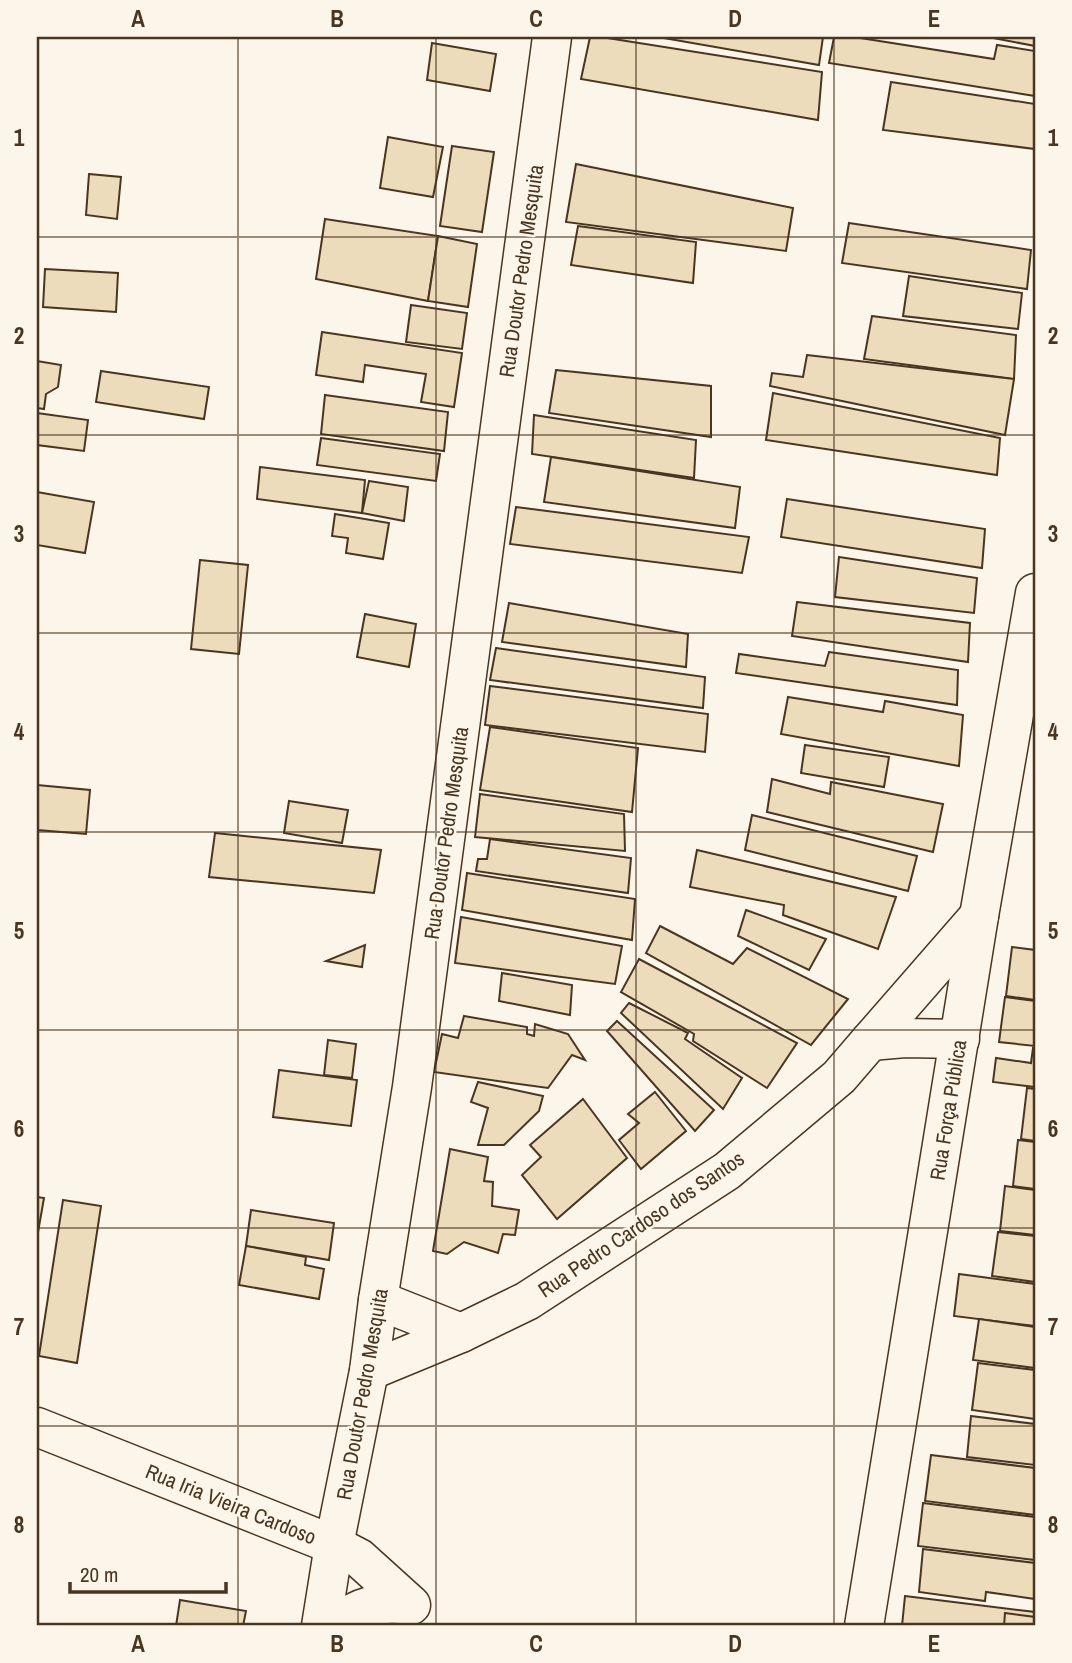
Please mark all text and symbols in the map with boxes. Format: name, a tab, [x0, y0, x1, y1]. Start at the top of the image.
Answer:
text: A	[131, 3, 145, 34]
text: B	[330, 3, 344, 34]
text: C	[529, 3, 543, 34]
text: D	[728, 3, 742, 34]
text: E	[928, 3, 940, 34]
text: 1	[14, 122, 25, 153]
text: 1	[1048, 122, 1059, 153]
street label: Rua Doutor Pedro Mesquita	[492, 162, 550, 379]
text: 2	[14, 320, 24, 351]
text: 2	[1048, 320, 1058, 351]
text: 3	[14, 518, 24, 549]
text: 3	[1048, 518, 1058, 549]
text: 4	[14, 716, 25, 747]
text: 4	[1048, 716, 1059, 747]
street label: Rua Doutor Pedro Mesquita	[417, 724, 475, 941]
text: 5	[14, 915, 24, 946]
text: 5	[1048, 915, 1058, 946]
street label: Rua Força Pública	[923, 1037, 973, 1182]
text: 6	[14, 1113, 24, 1144]
text: 6	[1048, 1113, 1058, 1144]
street label: Rua Pedro Cardoso dos Santos	[532, 1144, 750, 1304]
street label: Rua Doutor Pedro Mesquita	[329, 1285, 395, 1502]
text: 7	[14, 1311, 24, 1342]
text: 7	[1048, 1311, 1058, 1342]
street label: Rua Iria Vieira Cardoso	[141, 1457, 321, 1551]
text: 8	[14, 1509, 24, 1540]
text: 8	[1048, 1509, 1058, 1540]
scale bar	[70, 1551, 226, 1595]
text: 20 m	[80, 1560, 118, 1589]
text: A	[131, 1628, 145, 1659]
text: B	[330, 1628, 344, 1659]
text: C	[529, 1628, 543, 1659]
text: D	[728, 1628, 742, 1659]
text: E	[928, 1628, 940, 1659]

